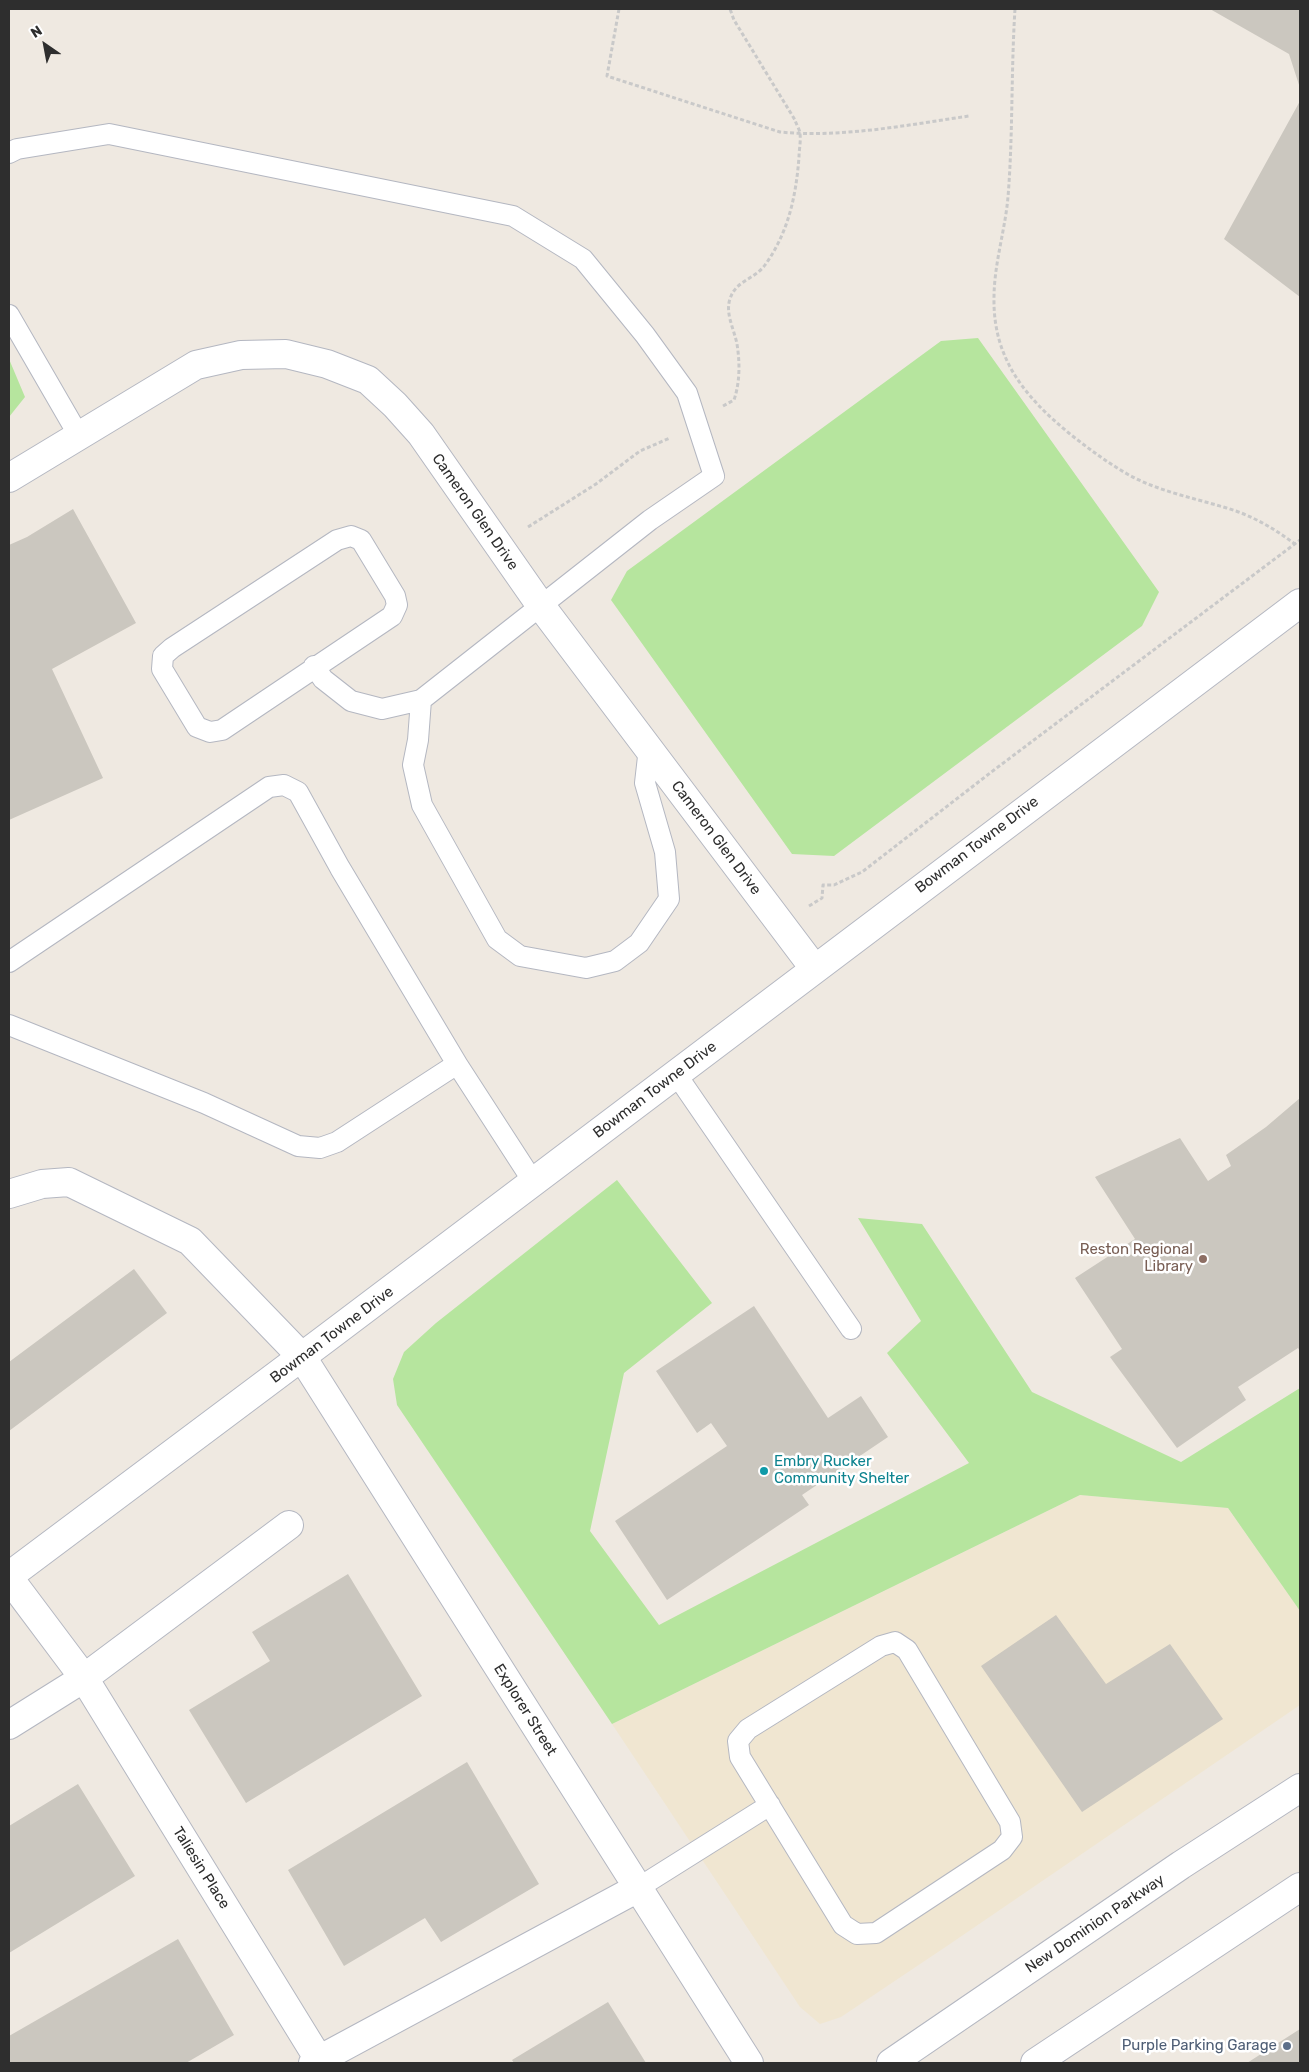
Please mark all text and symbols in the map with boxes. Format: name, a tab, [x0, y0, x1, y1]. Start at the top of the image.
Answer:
north arrow	[20, 20, 70, 70]
text: N	[28, 22, 45, 42]
street label: Cameron Glen Drive	[428, 450, 522, 574]
street label: Cameron Glen Drive	[667, 777, 765, 899]
street label: Bowman Towne Drive	[912, 793, 1042, 897]
street label: Bowman Towne Drive	[590, 1038, 720, 1142]
place label: Reston Regional Library	[1080, 1241, 1193, 1276]
marker: Reston Regional Library	[1197, 1253, 1209, 1265]
street label: Bowman Towne Drive	[267, 1283, 397, 1387]
place label: Embry Rucker Community Shelter	[774, 1453, 909, 1488]
marker: Embry Rucker Community Shelter	[758, 1465, 770, 1477]
street label: Explorer Street	[490, 1661, 560, 1759]
street label: Taliesin Place	[169, 1824, 233, 1912]
street label: New Dominion Parkway	[1022, 1871, 1168, 1977]
place label: Purple Parking Garage	[1122, 2037, 1277, 2055]
marker: Purple Parking Garage	[1281, 2040, 1293, 2052]

